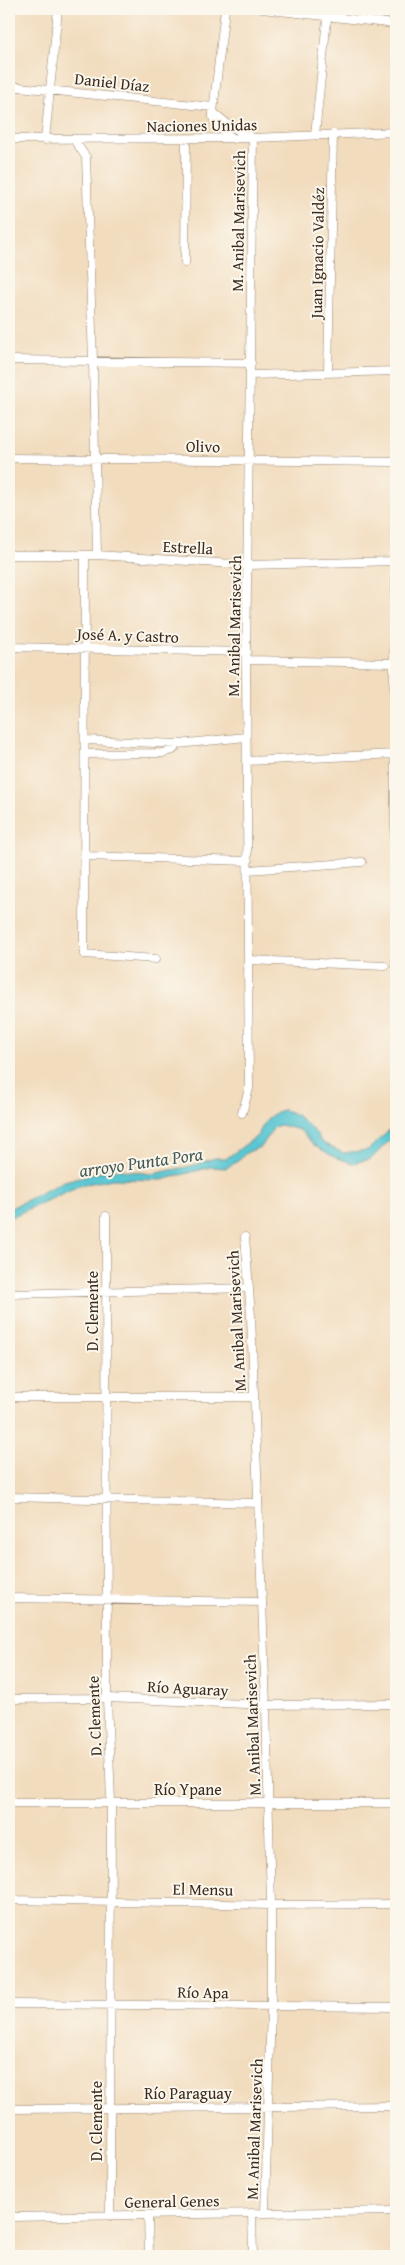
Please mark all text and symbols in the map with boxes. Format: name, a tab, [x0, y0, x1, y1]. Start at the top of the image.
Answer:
street label: Daniel Díaz	[73, 66, 151, 98]
street label: Naciones Unidas	[146, 112, 258, 138]
street label: M. Anibal Marisevich	[225, 150, 251, 292]
street label: Juan Ignacio Valdéz	[304, 187, 330, 321]
street label: Olivo	[186, 434, 220, 458]
street label: Estrella	[162, 534, 214, 560]
street label: M. Anibal Marisevich	[221, 555, 247, 697]
street label: José A. y Castro	[75, 621, 179, 649]
water label: arroyo Punta Pora	[78, 1140, 205, 1184]
street label: M. Anibal Marisevich	[220, 1250, 252, 1392]
street label: D. Clemente	[80, 1271, 104, 1351]
street label: M. Anibal Marisevich	[238, 1654, 266, 1796]
street label: Río Aguaray	[147, 1674, 229, 1702]
street label: D. Clemente	[81, 1675, 107, 1757]
street label: Río Ypane	[154, 1777, 222, 1801]
street label: El Mensu	[172, 1876, 234, 1902]
street label: Río Apa	[177, 1980, 229, 2004]
street label: M. Anibal Marisevich	[240, 2058, 268, 2200]
street label: D. Clemente	[84, 2081, 108, 2161]
street label: Río Paraguay	[144, 2081, 232, 2105]
street label: General Genes	[124, 2188, 220, 2214]

